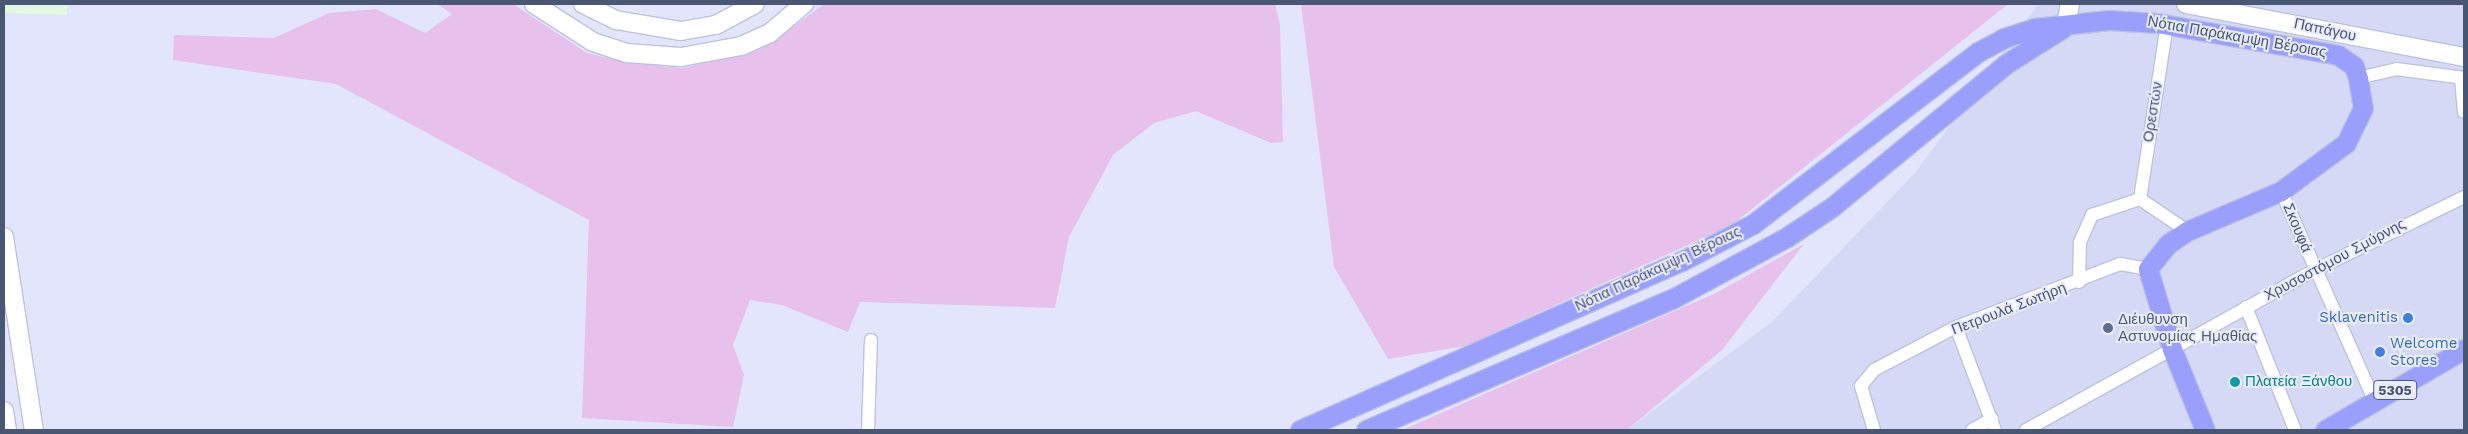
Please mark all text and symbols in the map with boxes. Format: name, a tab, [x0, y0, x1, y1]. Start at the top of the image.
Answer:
street label: Νότια Παράκαμψη Βέροιας	[2146, 12, 2328, 62]
street label: Παπάγου	[2292, 15, 2358, 45]
street label: Ορεστών	[2139, 80, 2167, 144]
street label: Σκουφά	[2279, 201, 2315, 255]
street label: Χρυσοστόμου Σμύρνης	[2261, 215, 2409, 305]
street label: Νότια Παράκαμψη Βέροιας	[1572, 223, 1744, 315]
street label: Πετρουλά Σωτήρη	[1949, 279, 2069, 339]
place label: Sklavenitis	[2319, 309, 2398, 327]
place label: Διέυθυνση Αστυνομίας Ημαθίας	[2118, 310, 2257, 345]
marker: Sklavenitis	[2402, 312, 2414, 324]
marker: Διέυθυνση Αστυνομίας Ημαθίας	[2102, 322, 2114, 334]
place label: Welcome Stores	[2390, 334, 2457, 369]
marker: Welcome Stores	[2374, 346, 2386, 358]
place label: Πλατεία Ξάνθου	[2245, 373, 2352, 391]
marker: Πλατεία Ξάνθου	[2229, 376, 2241, 388]
road number: 5305	[2372, 378, 2418, 402]

